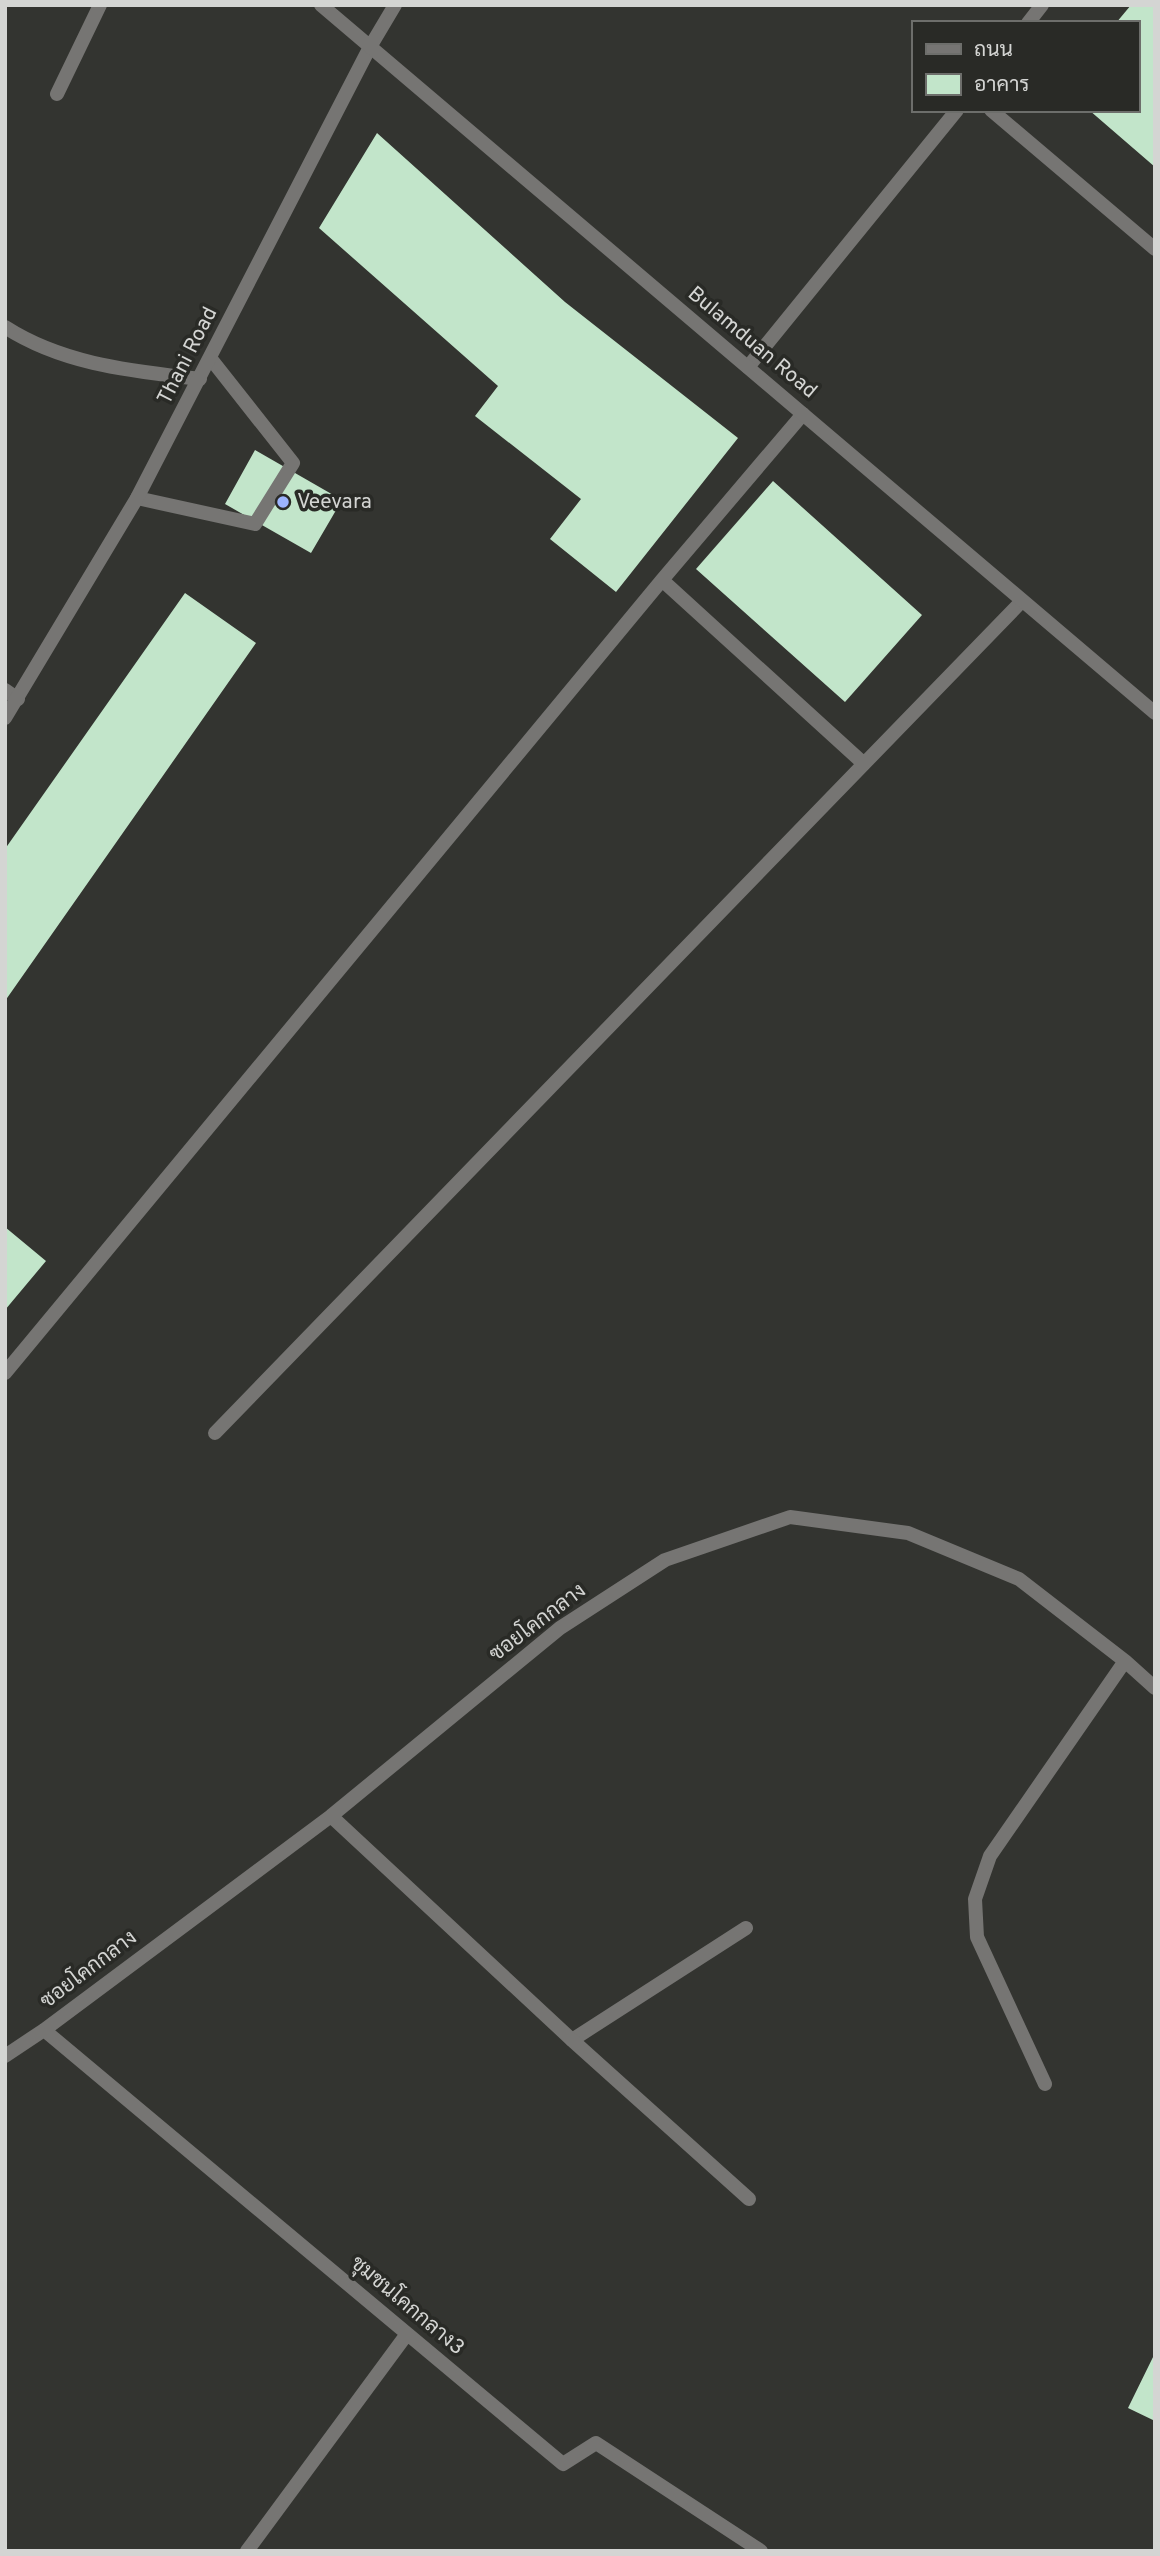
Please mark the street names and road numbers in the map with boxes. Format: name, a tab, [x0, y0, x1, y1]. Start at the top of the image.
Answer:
street label: Bulamduan Road	[682, 281, 822, 405]
street label: Thani Road	[152, 303, 224, 409]
street label: ซอยโคกกลาง	[484, 1577, 592, 1668]
street label: ซอยโคกกลาง	[35, 1924, 143, 2015]
street label: ชุมชนโคกกลาง3	[344, 2250, 470, 2362]

